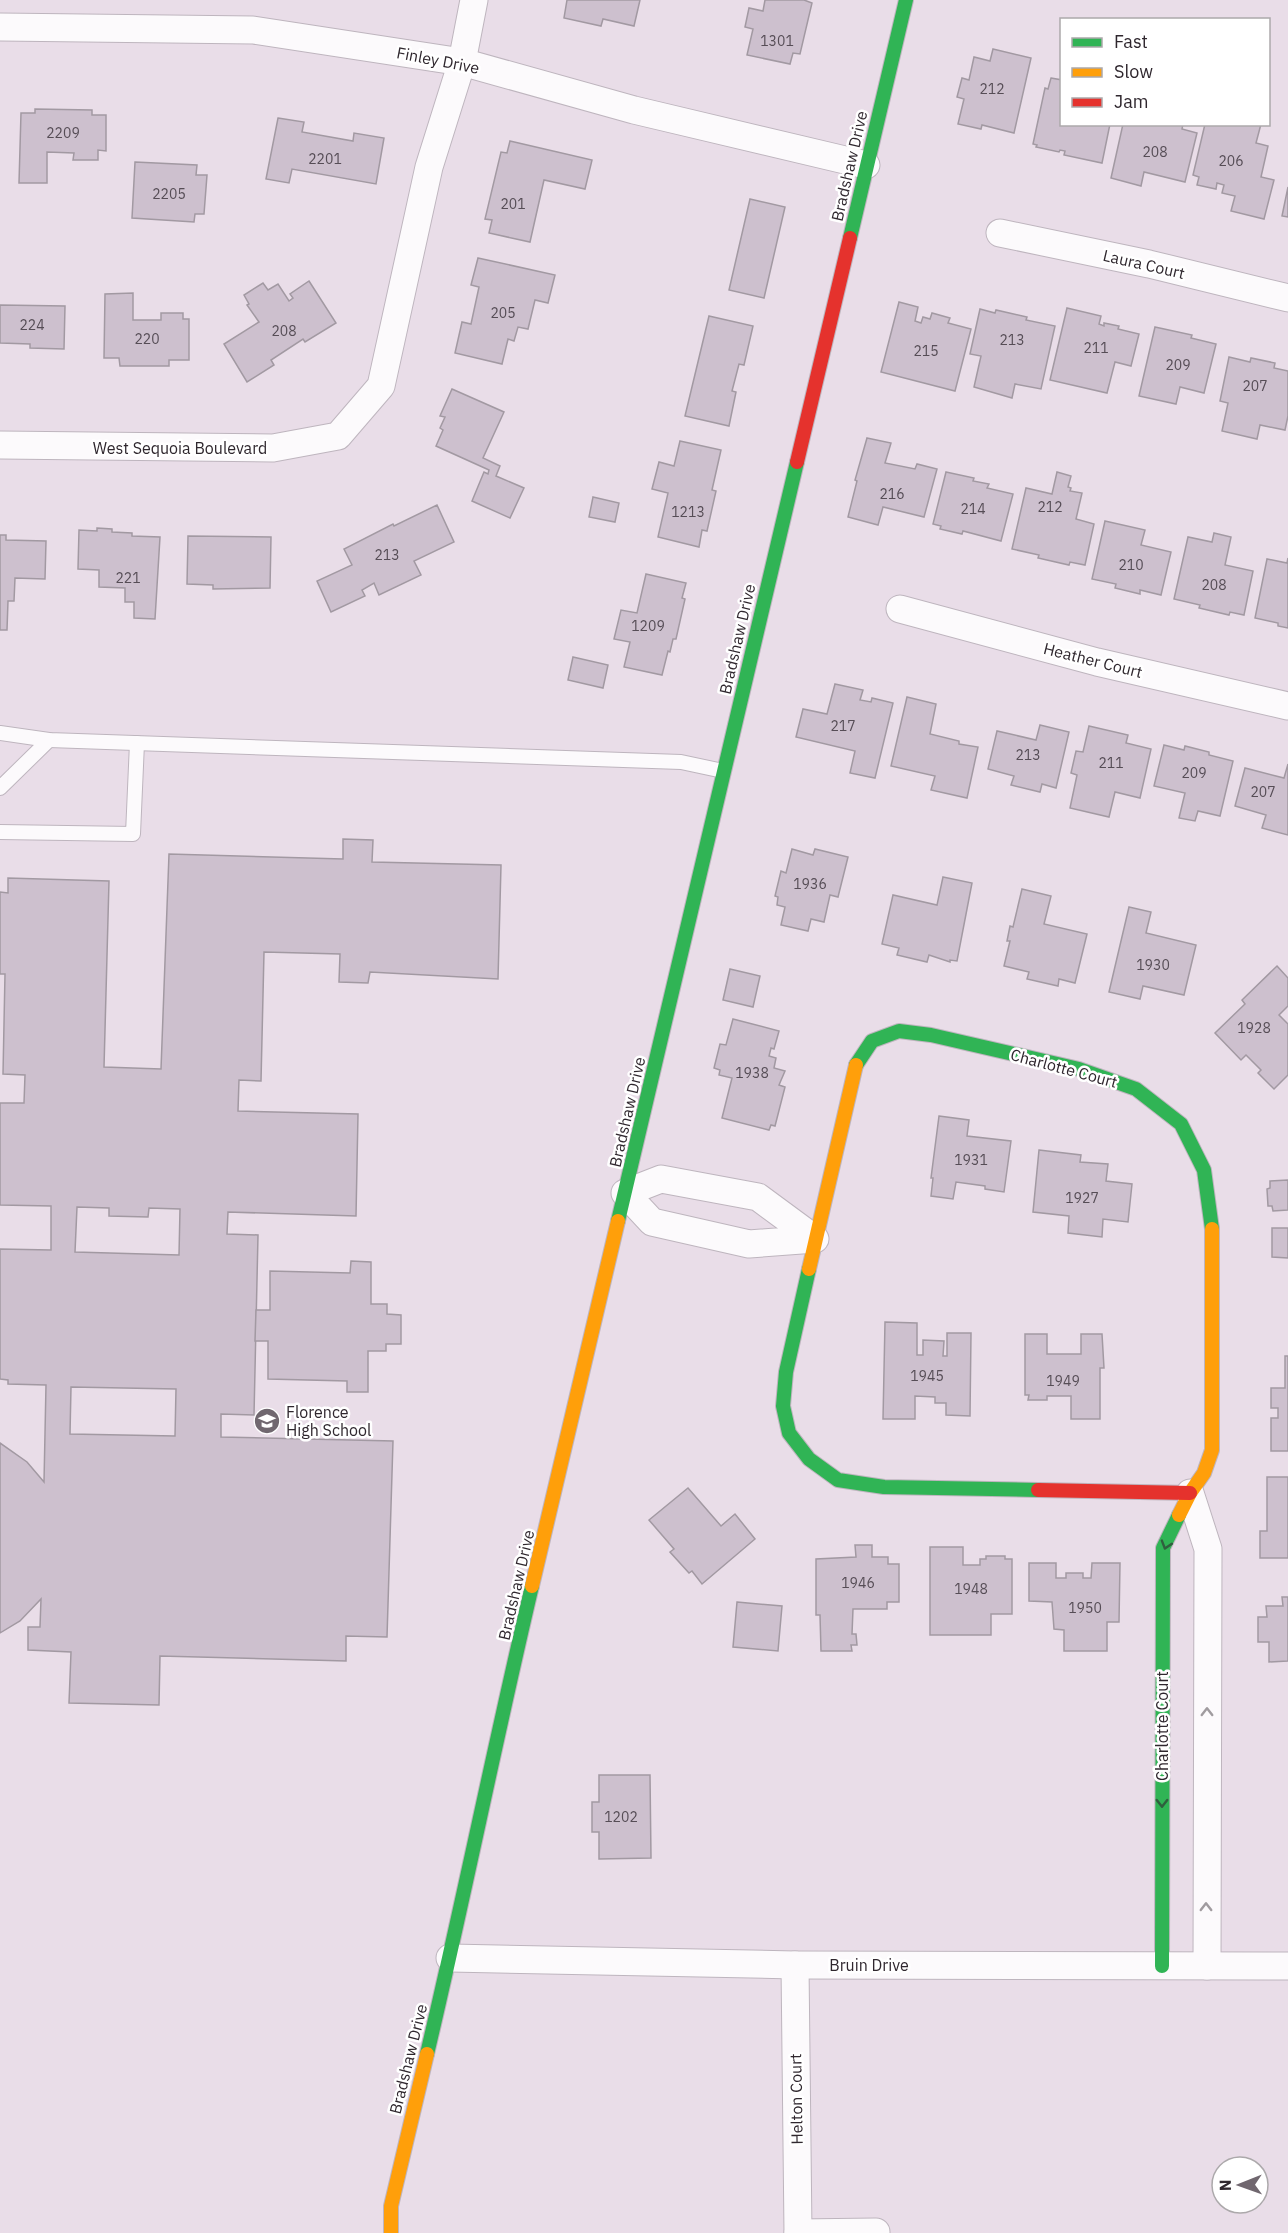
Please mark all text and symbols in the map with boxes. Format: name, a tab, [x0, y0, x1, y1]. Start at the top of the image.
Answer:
legend	[1060, 18, 1270, 126]
text: Fast	[1114, 30, 1148, 53]
house number: 1301	[760, 32, 794, 50]
street label: Finley Drive	[395, 42, 481, 78]
text: Slow	[1114, 60, 1153, 83]
house number: 212	[979, 80, 1005, 98]
text: Jam	[1114, 90, 1149, 113]
street label: Bradshaw Drive	[827, 109, 871, 223]
house number: 2209	[46, 124, 80, 142]
house number: 208	[1142, 143, 1168, 161]
house number: 2201	[308, 150, 342, 168]
house number: 206	[1218, 152, 1244, 170]
house number: 2205	[152, 185, 186, 203]
house number: 201	[500, 195, 526, 213]
street label: Laura Court	[1101, 245, 1187, 283]
house number: 205	[490, 304, 516, 322]
house number: 224	[19, 316, 45, 334]
house number: 208	[271, 322, 297, 340]
house number: 220	[134, 330, 160, 348]
house number: 213	[999, 331, 1025, 349]
house number: 211	[1083, 339, 1109, 357]
house number: 215	[913, 342, 939, 360]
house number: 209	[1165, 356, 1191, 374]
house number: 207	[1242, 377, 1268, 395]
street label: West Sequoia Boulevard	[93, 438, 267, 458]
house number: 216	[879, 485, 905, 503]
house number: 212	[1037, 498, 1063, 516]
house number: 214	[960, 500, 986, 518]
house number: 1213	[671, 503, 705, 521]
house number: 213	[374, 546, 400, 564]
house number: 210	[1118, 556, 1144, 574]
house number: 221	[115, 569, 141, 587]
house number: 208	[1201, 576, 1227, 594]
street label: Bradshaw Drive	[715, 582, 759, 696]
house number: 1209	[631, 617, 665, 635]
street label: Heather Court	[1041, 638, 1145, 682]
house number: 217	[830, 717, 856, 735]
house number: 213	[1015, 746, 1041, 764]
house number: 211	[1098, 754, 1124, 772]
house number: 209	[1181, 764, 1207, 782]
house number: 207	[1250, 783, 1276, 801]
house number: 1936	[793, 875, 827, 893]
house number: 1930	[1136, 956, 1170, 974]
house number: 1928	[1237, 1019, 1271, 1037]
street label: Charlotte Court	[1008, 1044, 1120, 1092]
street label: Bradshaw Drive	[605, 1055, 649, 1169]
house number: 1938	[735, 1064, 769, 1082]
house number: 1931	[954, 1151, 988, 1169]
house number: 1927	[1065, 1189, 1099, 1207]
house number: 1945	[910, 1367, 944, 1385]
house number: 1949	[1046, 1372, 1080, 1390]
place label: Florence High School	[286, 1402, 371, 1440]
school or university icon: Florence High School	[252, 1406, 282, 1436]
street label: Bradshaw Drive	[494, 1528, 538, 1642]
one-way arrow	[1161, 1540, 1173, 1550]
house number: 1946	[841, 1574, 875, 1592]
house number: 1948	[954, 1580, 988, 1598]
house number: 1950	[1068, 1599, 1102, 1617]
street label: Charlotte Court	[1152, 1671, 1172, 1781]
one-way arrow	[1201, 1708, 1213, 1717]
one-way arrow	[1156, 1798, 1168, 1807]
house number: 1202	[604, 1808, 638, 1826]
one-way arrow	[1200, 1903, 1212, 1912]
street label: Bruin Drive	[829, 1955, 909, 1975]
street label: Bradshaw Drive	[385, 2002, 431, 2116]
street label: Helton Court	[785, 2053, 807, 2145]
north arrow	[1210, 2155, 1270, 2215]
text: N	[1215, 2179, 1235, 2191]

